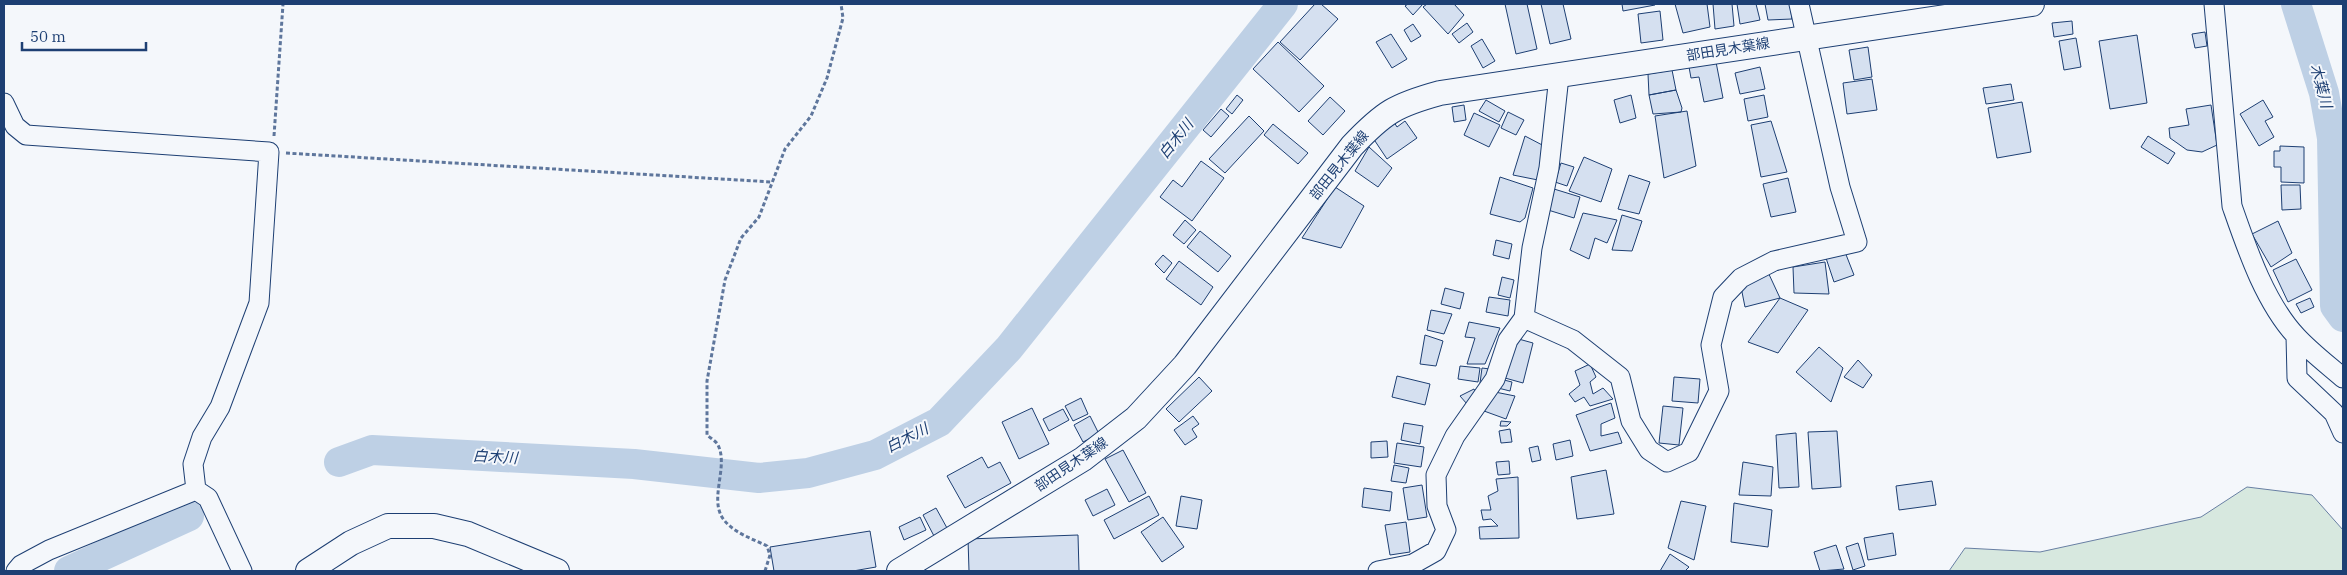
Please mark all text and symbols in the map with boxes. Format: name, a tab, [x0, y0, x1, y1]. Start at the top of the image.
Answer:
scale bar	[22, 20, 146, 52]
text: 50 m	[30, 27, 66, 46]
street label: 部田見木葉線	[1685, 34, 1771, 64]
water label: 木葉川	[2306, 62, 2337, 112]
water label: 白木川	[1154, 114, 1198, 162]
street label: 部田見木葉線	[1306, 127, 1372, 203]
water label: 白木川	[882, 418, 933, 456]
street label: 部田見木葉線	[1031, 433, 1111, 495]
water label: 白木川	[472, 446, 520, 467]

